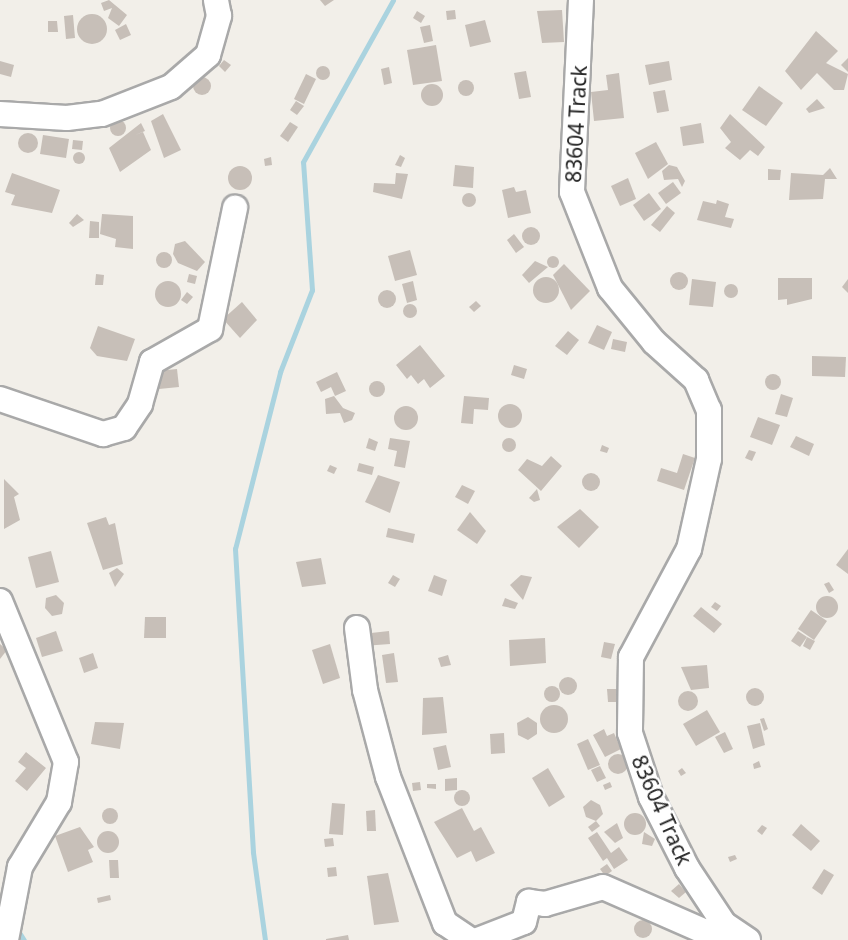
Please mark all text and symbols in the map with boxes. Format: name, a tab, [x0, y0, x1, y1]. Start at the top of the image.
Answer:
street label: 83604 Track	[560, 65, 592, 183]
street label: 83604 Track	[627, 751, 697, 869]

